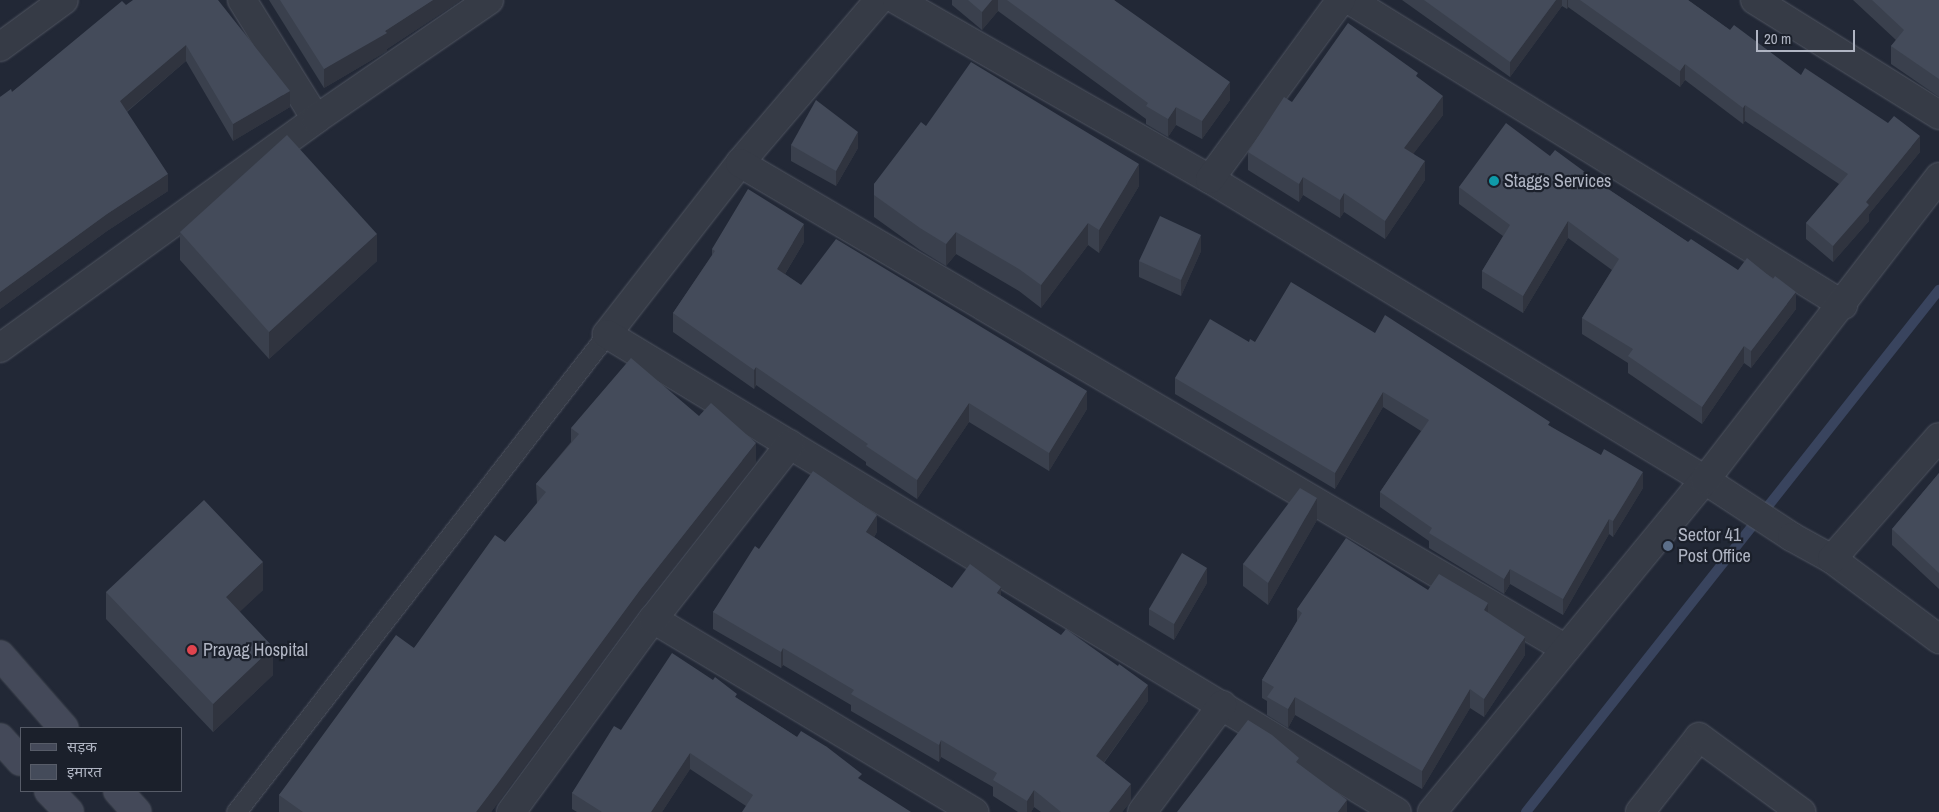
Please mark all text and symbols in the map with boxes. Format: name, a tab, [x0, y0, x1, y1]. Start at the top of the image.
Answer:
scale bar	[1759, 20, 1858, 52]
text: 20 m	[1764, 28, 1791, 49]
place label: Staggs Services	[1504, 170, 1611, 192]
marker: Staggs Services	[1488, 175, 1500, 187]
place label: Sector 41 Post Office	[1678, 525, 1751, 568]
marker: Sector 41 Post Office	[1662, 540, 1674, 552]
place label: Prayag Hospital	[203, 639, 308, 661]
marker: Prayag Hospital	[185, 643, 199, 657]
legend	[20, 727, 182, 792]
text: सड़क	[67, 736, 97, 757]
text: इमारत	[67, 761, 102, 782]

